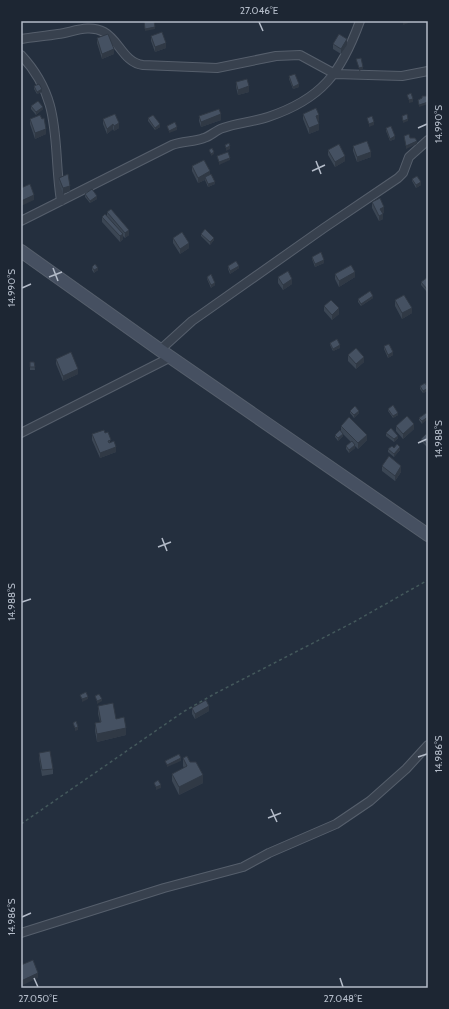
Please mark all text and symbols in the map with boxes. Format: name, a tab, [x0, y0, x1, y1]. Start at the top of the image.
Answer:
text: 27.046°E	[240, 4, 279, 17]
text: 14.990°S	[432, 105, 445, 143]
text: 14.990°S	[5, 269, 18, 307]
text: 14.988°S	[432, 420, 445, 458]
text: 14.988°S	[5, 583, 18, 621]
text: 14.986°S	[432, 735, 445, 773]
text: 14.986°S	[5, 898, 18, 936]
text: 27.050°E	[18, 992, 58, 1005]
text: 27.048°E	[323, 992, 363, 1005]

